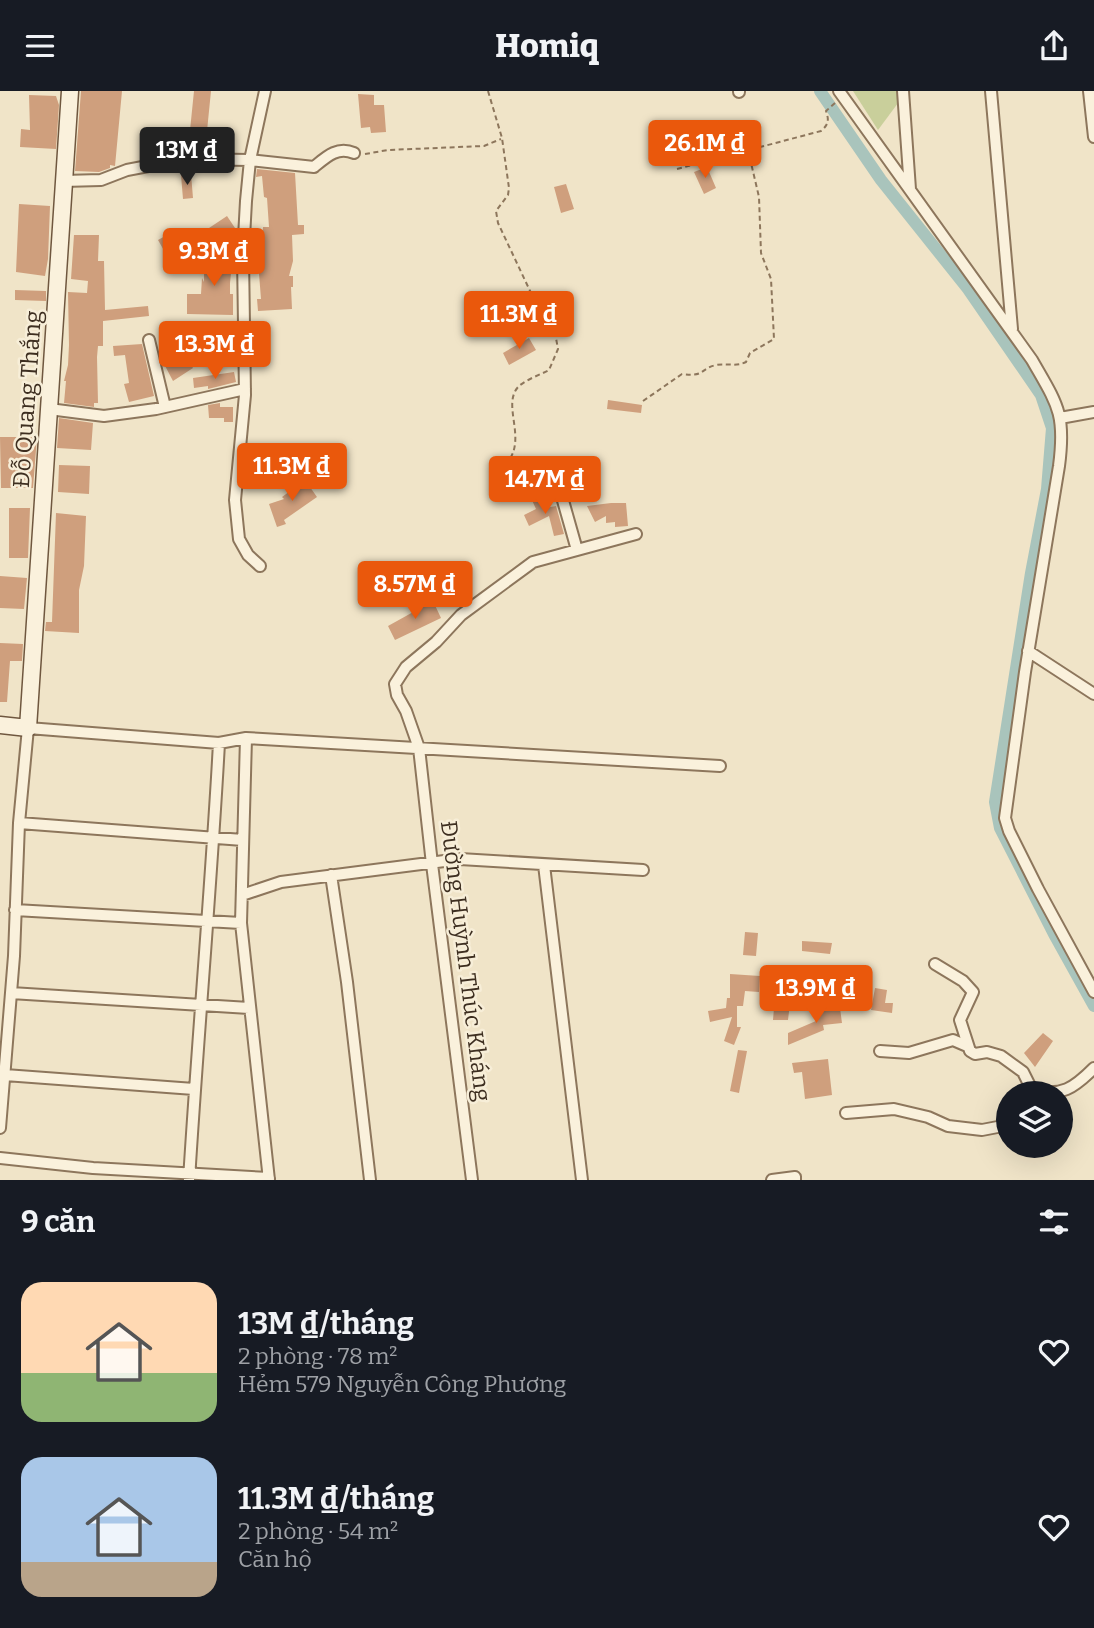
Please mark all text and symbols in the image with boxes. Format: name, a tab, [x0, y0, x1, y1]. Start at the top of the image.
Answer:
icon: menu	[21, 27, 59, 65]
text: Homiq	[495, 27, 599, 65]
icon: share	[1035, 27, 1073, 65]
pin: 26.1M ₫	[640, 120, 770, 180]
pin: 13M ₫	[138, 127, 236, 187]
text: 26.1M ₫	[664, 129, 746, 157]
text: 13M ₫	[156, 136, 218, 164]
pin: 9.3M ₫	[157, 229, 271, 288]
text: 9.3M ₫	[179, 237, 249, 265]
pin: 11.3M ₫	[454, 292, 584, 351]
text: 11.3M ₫	[480, 300, 558, 328]
street label: Đỗ Quang Thắng	[7, 309, 47, 489]
pin: 13.3M ₫	[150, 321, 280, 381]
text: 13.3M ₫	[175, 330, 255, 358]
pin: 11.3M ₫	[227, 443, 357, 503]
text: 11.3M ₫	[253, 452, 331, 480]
pin: 14.7M ₫	[480, 457, 610, 516]
text: 14.7M ₫	[505, 465, 585, 493]
pin: 8.57M ₫	[350, 561, 480, 621]
text: 8.57M ₫	[374, 570, 456, 598]
street label: Đường Huỳnh Thúc Kháng	[435, 819, 497, 1103]
pin: 13.9M ₫	[751, 965, 881, 1025]
text: 13.9M ₫	[776, 974, 856, 1002]
map controls	[996, 1081, 1073, 1158]
button: layers	[996, 1081, 1073, 1158]
icon: filters	[1035, 1203, 1073, 1241]
text: 9 căn	[21, 1204, 95, 1240]
text: 13M ₫/tháng	[238, 1306, 414, 1342]
icon: home	[77, 1310, 161, 1394]
icon: heart	[1035, 1333, 1073, 1371]
text: 2 phòng · 78 m²	[238, 1342, 398, 1370]
text: Hẻm 579 Nguyễn Công Phương	[238, 1370, 566, 1398]
text: 11.3M ₫/tháng	[238, 1481, 434, 1517]
icon: home	[77, 1485, 161, 1569]
icon: heart	[1035, 1508, 1073, 1546]
text: 2 phòng · 54 m²	[238, 1517, 398, 1545]
text: Căn hộ	[238, 1545, 312, 1573]

